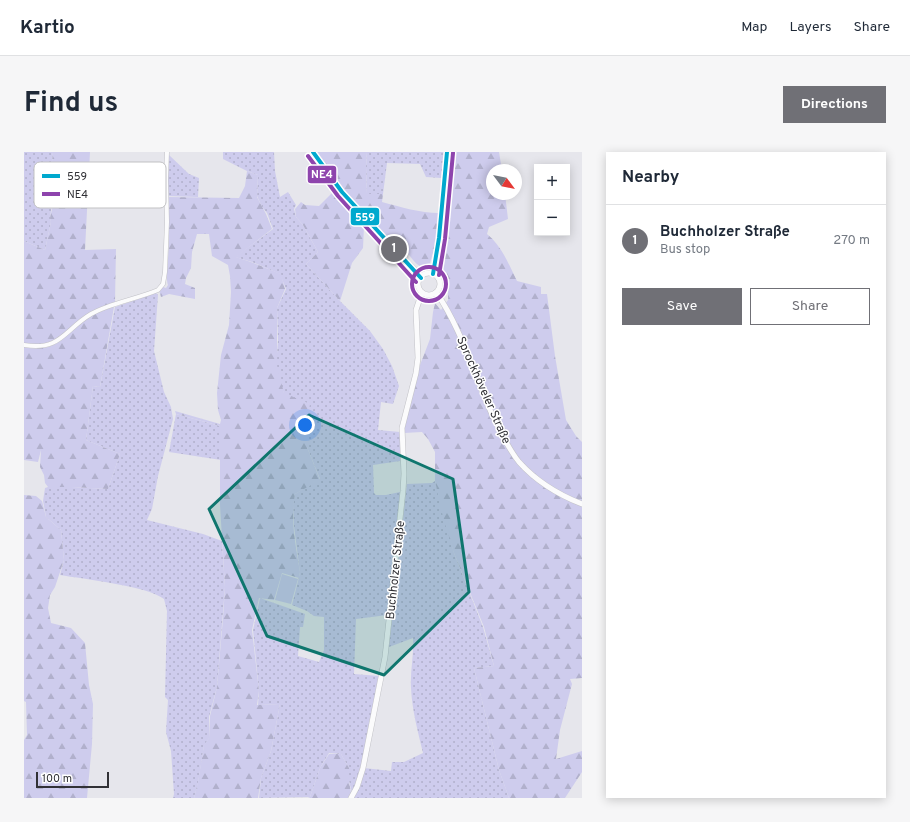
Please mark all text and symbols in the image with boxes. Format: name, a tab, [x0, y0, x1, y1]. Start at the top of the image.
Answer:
text: Kartio	[20, 16, 75, 40]
text: Map	[741, 19, 767, 36]
text: Layers	[789, 19, 831, 36]
text: Share	[853, 19, 890, 36]
text: Find us	[24, 86, 118, 122]
button: Directions	[783, 86, 886, 123]
legend	[34, 162, 166, 208]
north arrow	[486, 164, 522, 200]
map controls	[534, 164, 570, 236]
button: +	[534, 164, 570, 200]
line badge: NE4	[307, 165, 337, 184]
text: Nearby	[622, 167, 679, 189]
text: NE4	[311, 168, 333, 182]
text: 559	[67, 170, 87, 184]
text: NE4	[67, 188, 88, 202]
button: −	[534, 200, 570, 236]
line badge: 559	[350, 207, 380, 226]
text: 559	[355, 211, 375, 225]
text: Buchholzer Straße	[660, 223, 790, 242]
text: 1	[632, 233, 638, 249]
text: 270 m	[833, 233, 870, 249]
pin: 1	[381, 234, 407, 264]
text: Bus stop	[660, 242, 710, 258]
button: Save	[622, 288, 742, 325]
button: Share	[750, 288, 870, 325]
street label: Sprockhöveler Straße	[452, 334, 514, 447]
your location	[295, 415, 315, 435]
street label: Buchholzer Straße	[383, 520, 409, 620]
scale bar	[36, 770, 109, 789]
text: 100 m	[42, 772, 72, 786]

